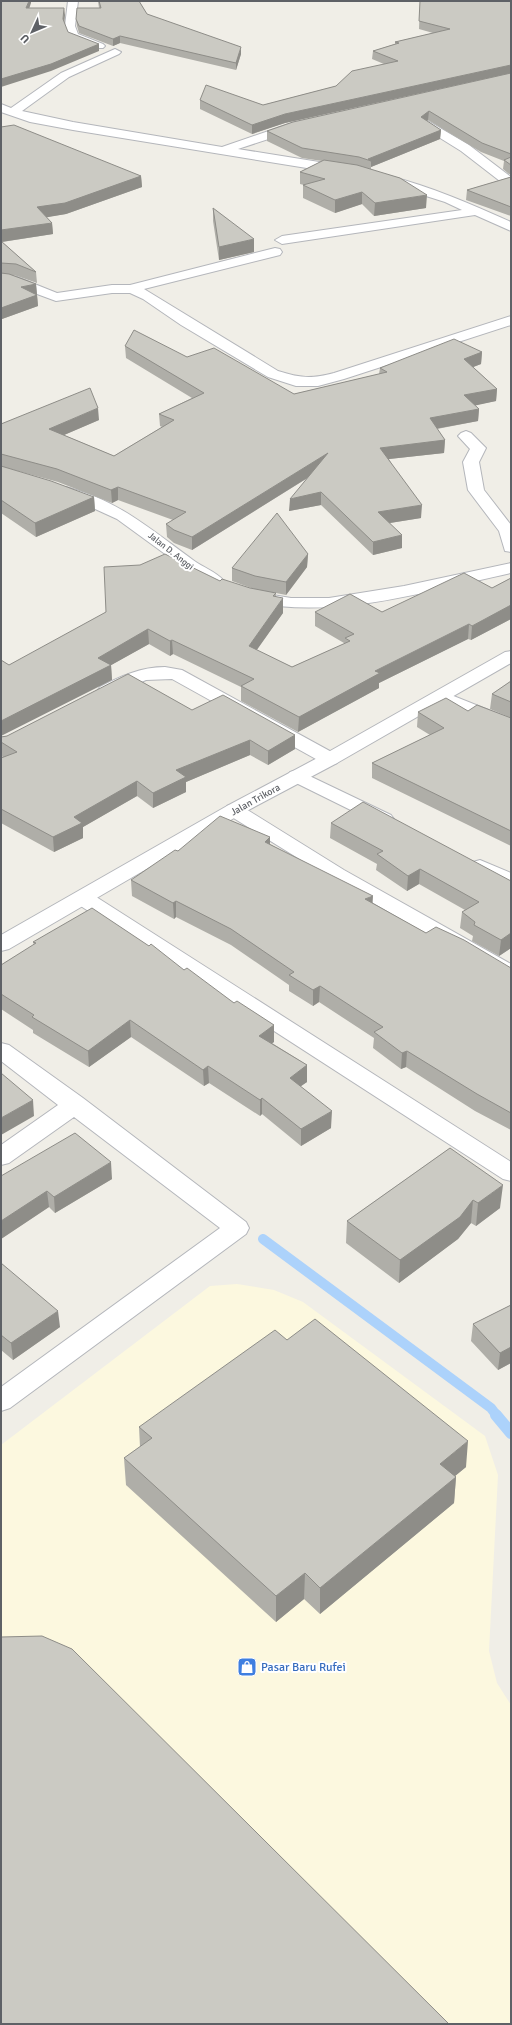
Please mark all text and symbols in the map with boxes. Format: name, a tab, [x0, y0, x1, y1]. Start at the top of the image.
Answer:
north arrow	[12, 12, 52, 52]
text: U	[18, 31, 32, 46]
street label: Jalan D. Anggi	[146, 530, 196, 573]
street label: Jalan Trikora	[229, 781, 282, 818]
shop icon: Pasar Baru Rufei	[236, 1656, 258, 1678]
place label: Pasar Baru Rufei	[261, 1660, 346, 1675]

